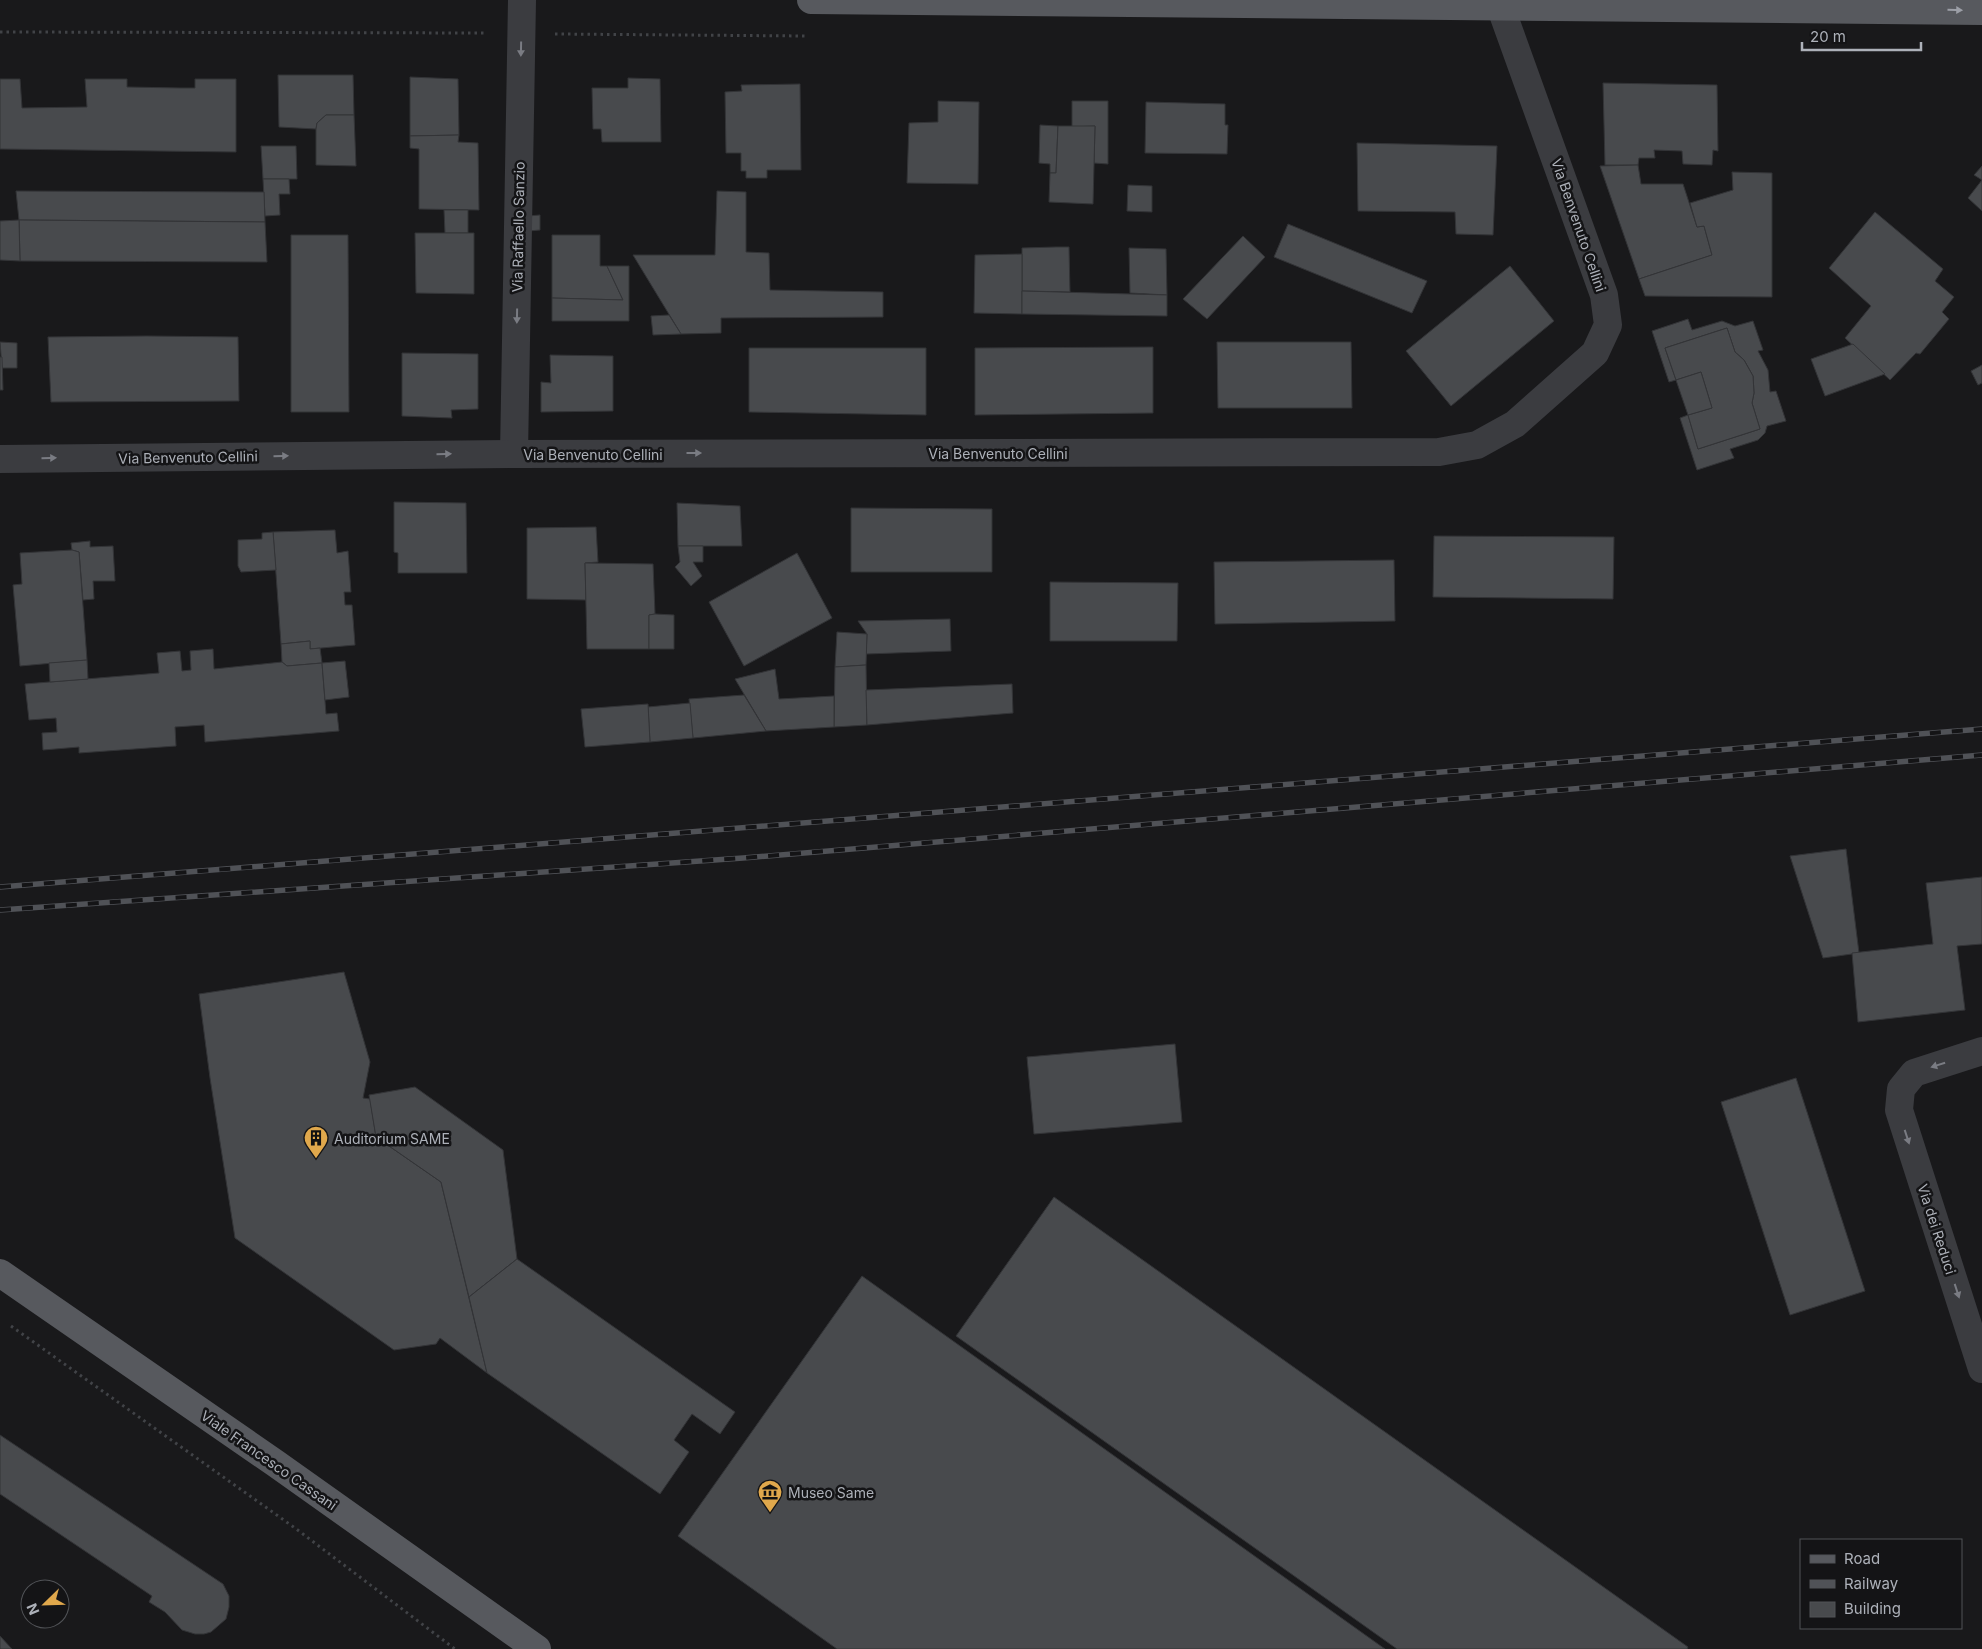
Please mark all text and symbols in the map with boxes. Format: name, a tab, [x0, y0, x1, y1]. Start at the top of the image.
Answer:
one-way arrow	[1947, 7, 1963, 15]
scale bar	[1802, 20, 1921, 52]
text: 20 m	[1810, 27, 1846, 46]
one-way arrow	[517, 41, 525, 57]
street label: Via Benvenuto Cellini	[1548, 156, 1610, 294]
street label: Via Raffaello Sanzio	[508, 161, 528, 293]
one-way arrow	[513, 308, 521, 324]
street label: Via Benvenuto Cellini	[928, 445, 1068, 462]
street label: Via Benvenuto Cellini	[523, 446, 663, 463]
street label: Via Benvenuto Cellini	[118, 447, 258, 467]
one-way arrow	[686, 449, 702, 457]
one-way arrow	[436, 450, 452, 458]
one-way arrow	[273, 452, 289, 460]
one-way arrow	[41, 454, 57, 462]
one-way arrow	[1931, 1062, 1946, 1069]
building icon: Auditorium SAME	[303, 1125, 329, 1159]
one-way arrow	[1904, 1129, 1912, 1144]
place label: Auditorium SAME	[334, 1130, 450, 1147]
street label: Via dei Reduci	[1914, 1182, 1960, 1276]
one-way arrow	[1954, 1284, 1961, 1299]
street label: Viale Francesco Cassani	[198, 1407, 340, 1513]
museum icon: Museo Same	[757, 1479, 783, 1513]
place label: Museo Same	[788, 1484, 874, 1501]
legend	[1800, 1539, 1962, 1629]
text: Road	[1844, 1549, 1880, 1568]
text: Railway	[1844, 1574, 1899, 1593]
north arrow	[20, 1579, 70, 1629]
text: Building	[1844, 1599, 1901, 1618]
text: N	[23, 1601, 42, 1618]

